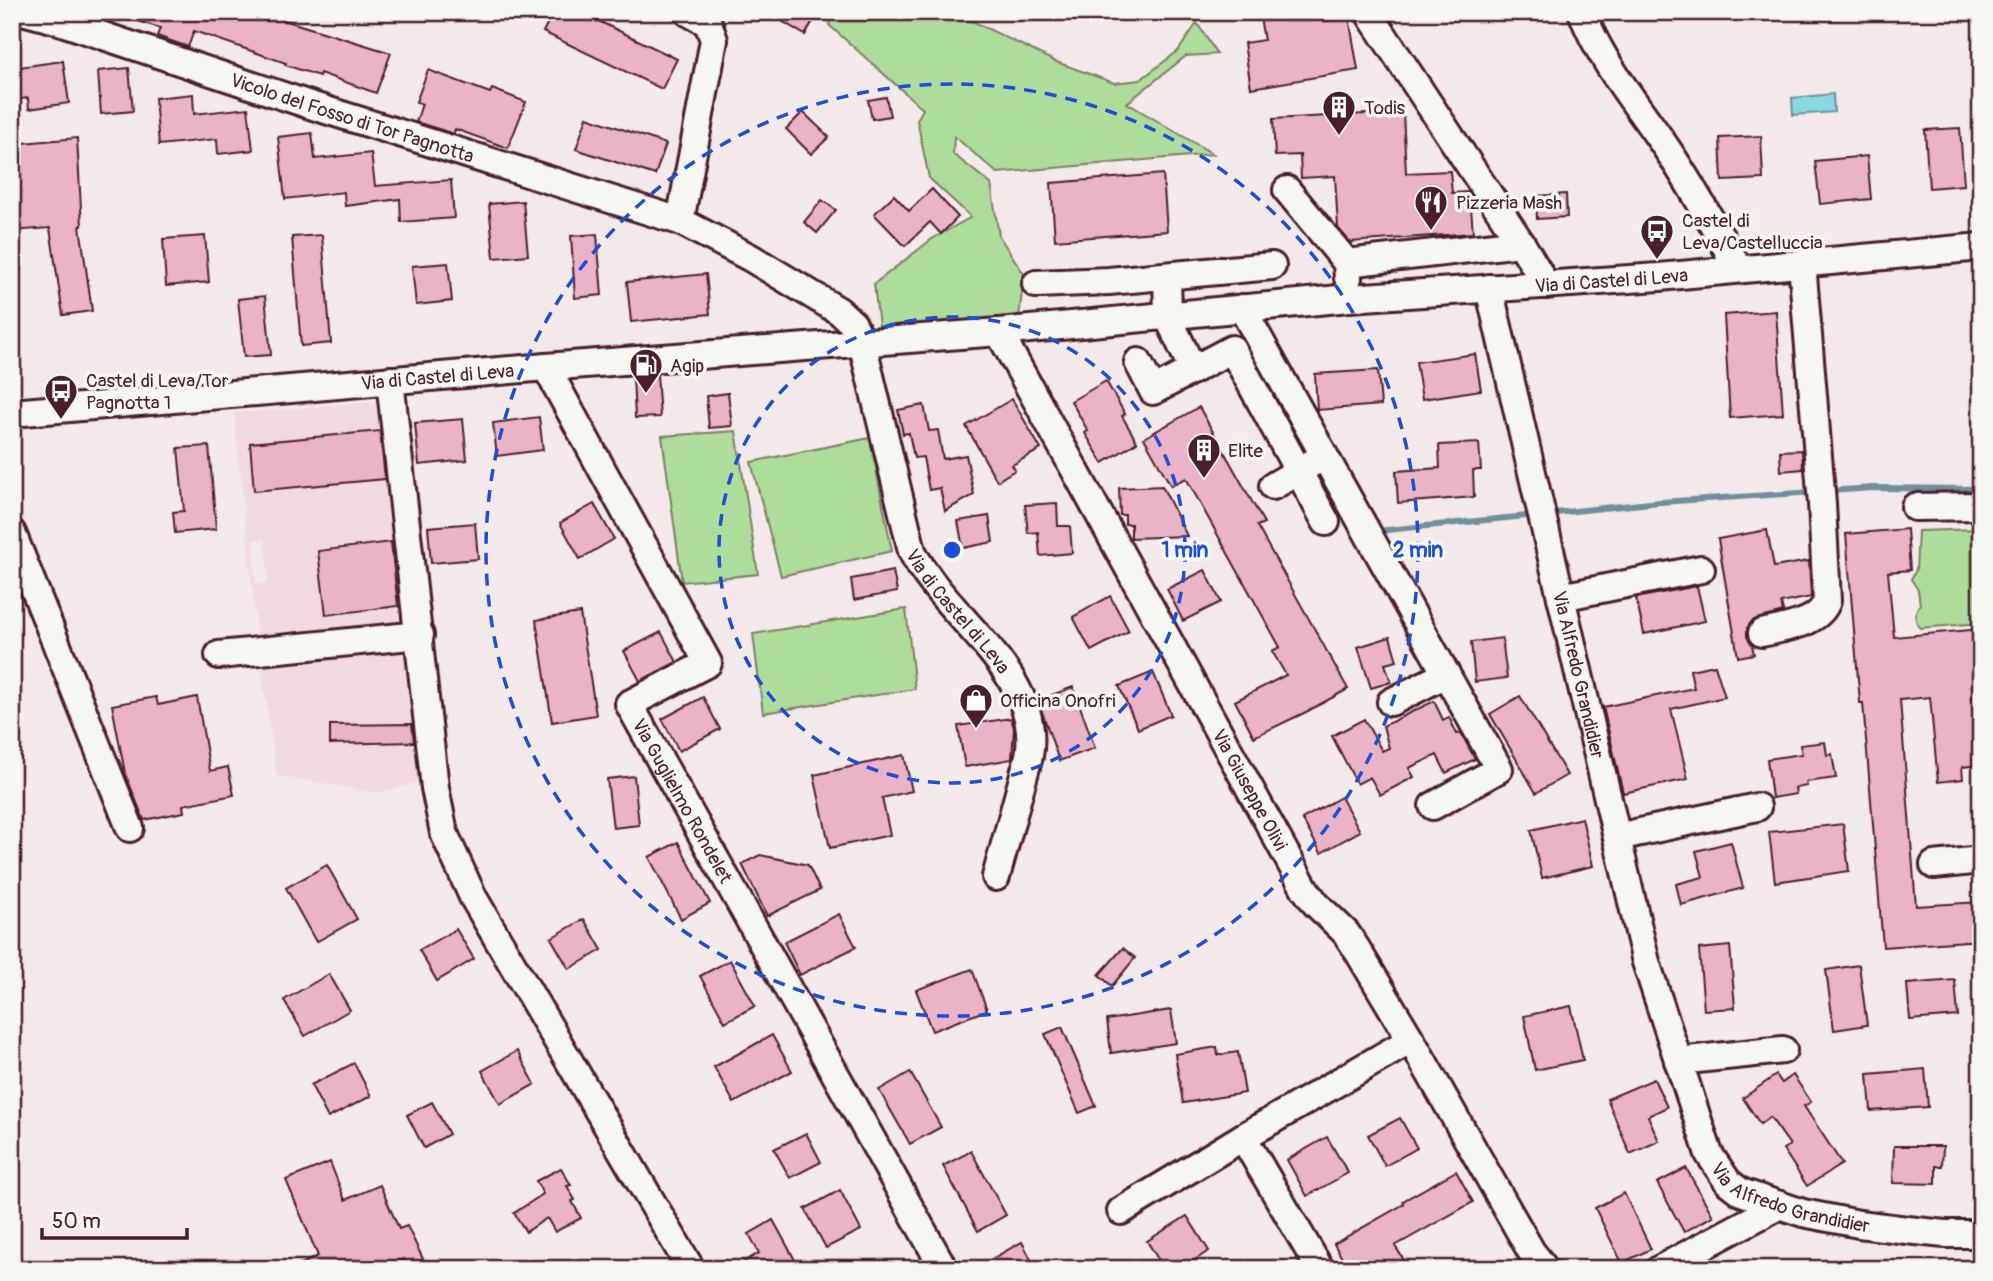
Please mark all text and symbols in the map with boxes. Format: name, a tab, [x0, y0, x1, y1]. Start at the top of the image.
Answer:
street label: Vicolo del Fosso di Tor Pagnotta	[227, 68, 477, 169]
building icon: Todis	[1320, 88, 1358, 137]
place label: Todis	[1364, 96, 1406, 120]
restaurant icon: Pizzeria Mash	[1412, 183, 1450, 232]
place label: Pizzeria Mash	[1456, 191, 1562, 215]
place label: Castel di Leva/Castelluccia	[1682, 209, 1823, 255]
bus stop icon: Castel di Leva/Castelluccia	[1638, 212, 1676, 261]
street label: Via di Castel di Leva	[1534, 263, 1689, 298]
fuel station icon: Agip	[627, 346, 665, 395]
place label: Agip	[670, 354, 704, 378]
street label: Via di Castel di Leva	[360, 359, 515, 396]
place label: Castel di Leva/Tor Pagnotta 1	[86, 369, 229, 415]
bus stop icon: Castel di Leva/Tor Pagnotta 1	[42, 372, 80, 421]
building icon: Elite	[1185, 431, 1223, 480]
place label: Elite	[1228, 439, 1263, 463]
text: 1 min	[1162, 537, 1209, 564]
text: 2 min	[1393, 537, 1443, 564]
centre of rings	[940, 538, 964, 562]
street label: Via di Castel di Leva	[900, 545, 1015, 679]
street label: Via Alfredo Grandidier	[1547, 589, 1609, 761]
shop icon: Officina Onofri	[957, 681, 995, 730]
place label: Officina Onofri	[1000, 689, 1116, 713]
street label: Via Guglielmo Rondelet	[626, 715, 738, 888]
street label: Via Giuseppe Olivi	[1206, 725, 1293, 855]
street label: Via Alfredo Grandidier	[1705, 1158, 1871, 1238]
scale bar	[42, 1197, 187, 1241]
text: 50 m	[52, 1208, 101, 1235]

